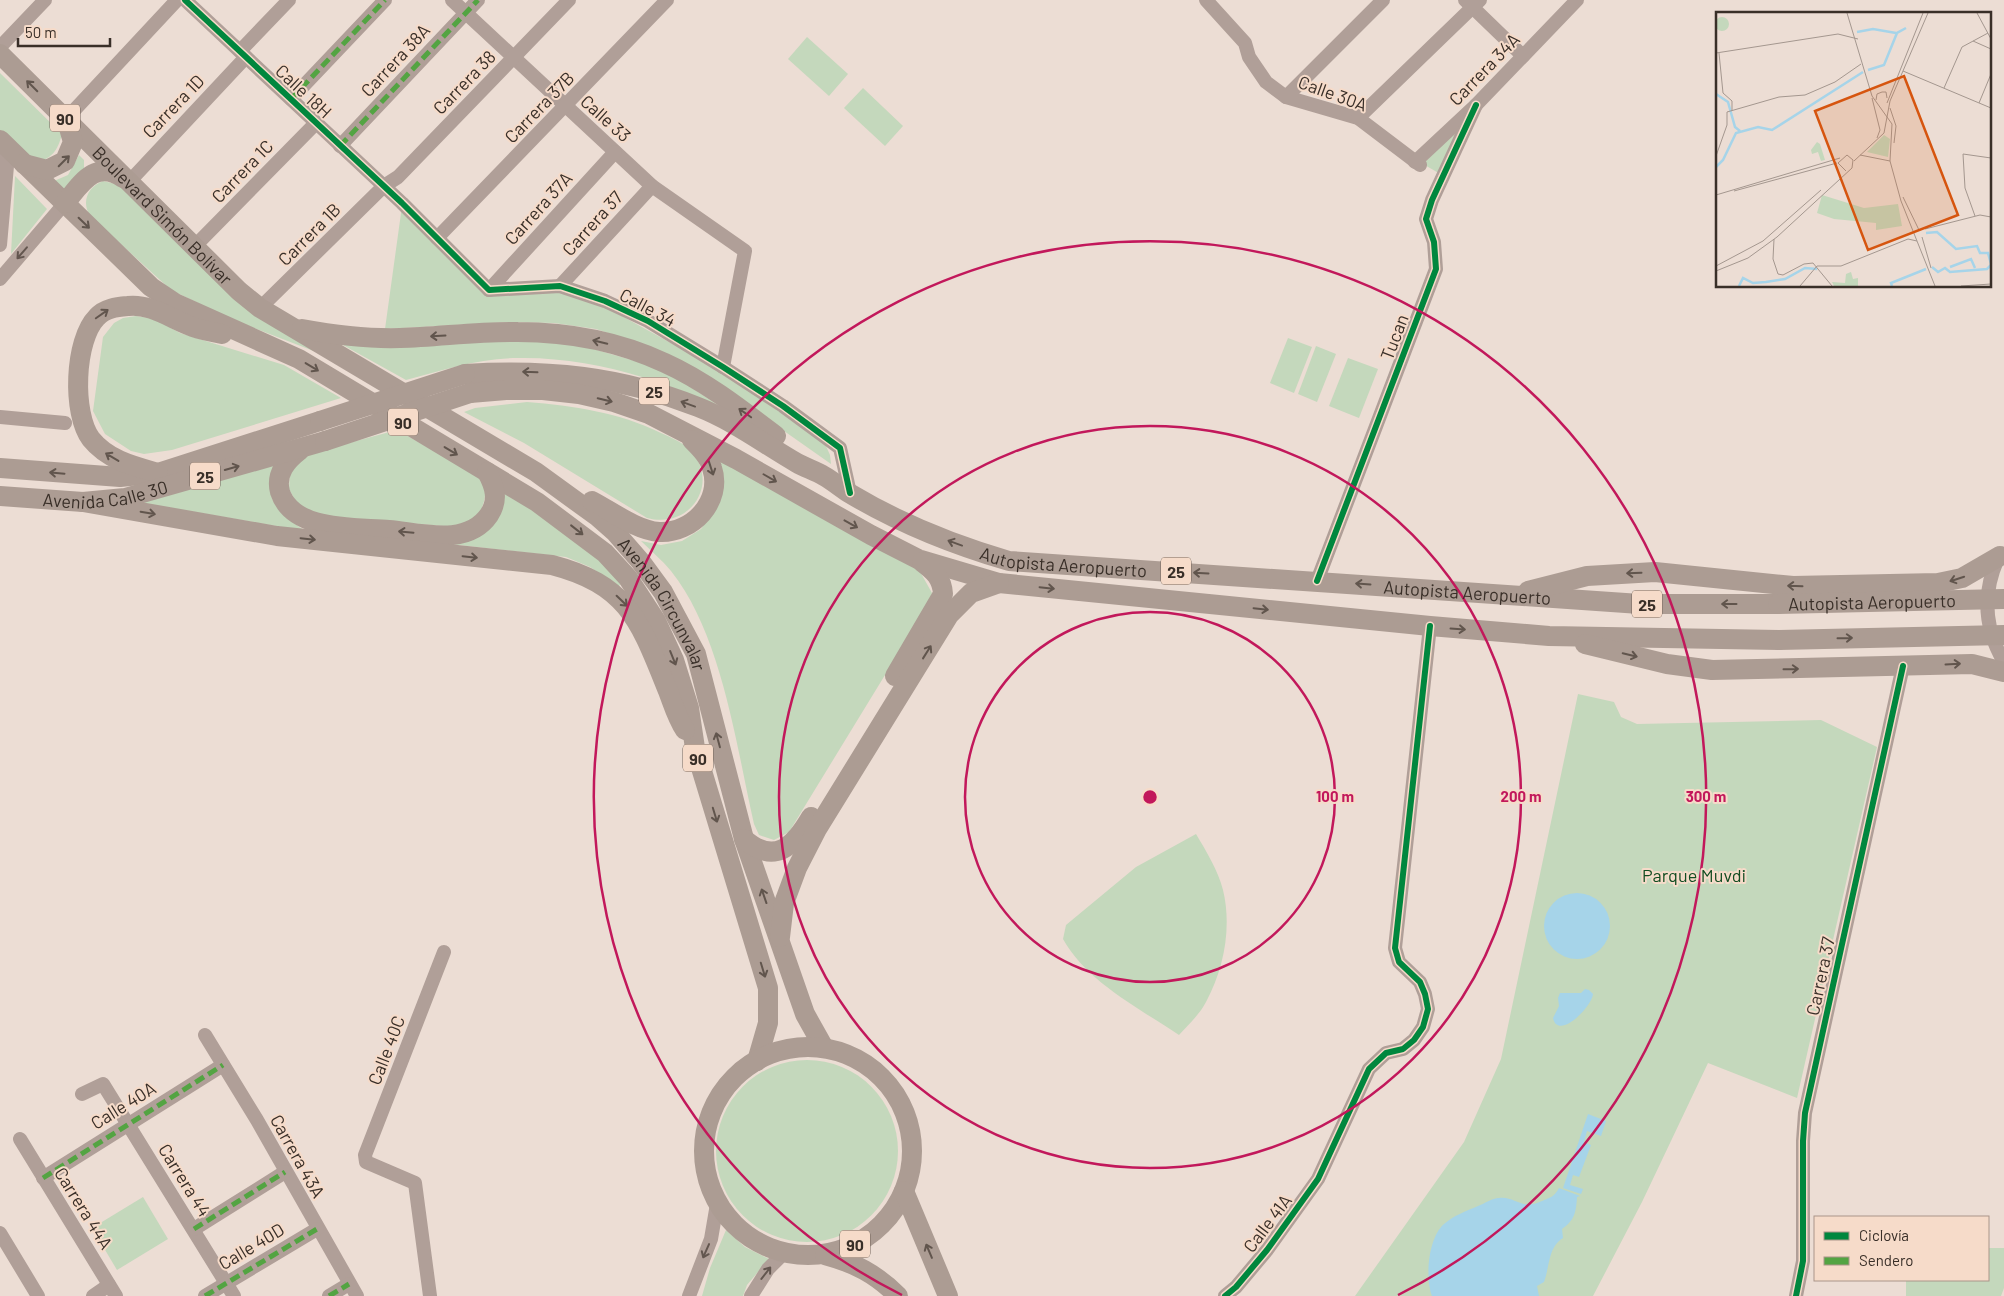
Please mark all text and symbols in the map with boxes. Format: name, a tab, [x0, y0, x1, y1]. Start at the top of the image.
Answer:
inset map	[1716, 12, 1992, 288]
scale bar	[18, 15, 110, 47]
street label: Carrera 38A	[356, 19, 434, 101]
text: 50 m	[25, 23, 57, 41]
street label: Carrera 34A	[1444, 28, 1524, 110]
street label: Carrera 38	[428, 45, 500, 119]
street label: Calle 18H	[271, 59, 337, 123]
street label: Carrera 37B	[499, 67, 579, 147]
street label: Carrera 1D	[138, 70, 208, 142]
street label: Calle 30A	[1295, 70, 1371, 116]
one-way arrow	[26, 80, 39, 92]
street label: Calle 33	[576, 90, 636, 146]
road number: 90	[50, 105, 80, 132]
street label: Carrera 1C	[207, 135, 277, 207]
street label: Boulevard Simón Bolívar	[88, 141, 237, 289]
one-way arrow	[58, 155, 70, 167]
street label: Carrera 37A	[500, 167, 577, 249]
street label: Carrera 37	[557, 186, 627, 260]
street label: Carrera 1B	[273, 198, 345, 270]
one-way arrow	[78, 217, 90, 229]
one-way arrow	[16, 247, 27, 260]
street label: Calle 34	[616, 283, 680, 331]
one-way arrow	[95, 309, 109, 319]
street label: Tucan	[1375, 311, 1413, 363]
one-way arrow	[431, 332, 447, 341]
one-way arrow	[592, 337, 608, 346]
one-way arrow	[304, 362, 318, 372]
one-way arrow	[522, 367, 538, 376]
road number: 25	[639, 378, 669, 404]
one-way arrow	[597, 396, 613, 405]
one-way arrow	[681, 399, 697, 408]
road number: 90	[388, 408, 418, 436]
one-way arrow	[738, 408, 752, 418]
one-way arrow	[443, 446, 457, 456]
one-way arrow	[105, 451, 119, 461]
one-way arrow	[707, 459, 716, 475]
road number: 25	[190, 462, 220, 490]
one-way arrow	[224, 463, 240, 472]
one-way arrow	[49, 468, 65, 478]
one-way arrow	[763, 474, 777, 484]
street label: Avenida Calle 30	[42, 475, 170, 513]
one-way arrow	[140, 508, 156, 518]
one-way arrow	[843, 520, 858, 529]
one-way arrow	[570, 525, 583, 536]
one-way arrow	[398, 527, 414, 536]
street label: Avenida Circunvalar	[614, 533, 711, 673]
one-way arrow	[300, 534, 316, 544]
one-way arrow	[947, 538, 963, 547]
street label: Autopista Aeropuerto	[977, 542, 1148, 581]
one-way arrow	[462, 552, 478, 562]
road number: 25	[1161, 558, 1191, 584]
one-way arrow	[1194, 568, 1210, 577]
one-way arrow	[1626, 569, 1642, 578]
one-way arrow	[1950, 575, 1966, 585]
street label: Autopista Aeropuerto	[1383, 576, 1552, 609]
one-way arrow	[1356, 579, 1372, 589]
one-way arrow	[1788, 581, 1804, 591]
one-way arrow	[1039, 583, 1055, 593]
street label: Autopista Aeropuerto	[1788, 589, 1956, 615]
road number: 25	[1632, 590, 1662, 618]
one-way arrow	[616, 595, 628, 607]
one-way arrow	[1721, 599, 1738, 609]
one-way arrow	[1253, 605, 1269, 614]
one-way arrow	[1450, 624, 1466, 633]
one-way arrow	[1837, 633, 1853, 643]
one-way arrow	[922, 645, 932, 659]
one-way arrow	[668, 650, 678, 665]
one-way arrow	[1622, 651, 1638, 660]
one-way arrow	[1945, 660, 1961, 669]
one-way arrow	[1782, 664, 1799, 674]
one-way arrow	[713, 732, 723, 748]
road number: 90	[683, 744, 713, 771]
text: 100 m	[1316, 787, 1354, 805]
text: 200 m	[1500, 787, 1542, 805]
text: 300 m	[1686, 787, 1726, 805]
centre of rings	[1141, 788, 1159, 806]
one-way arrow	[711, 806, 721, 822]
park label: Parque Muvdi	[1642, 864, 1746, 886]
one-way arrow	[759, 888, 768, 904]
street label: Carrera 37	[1801, 934, 1839, 1017]
one-way arrow	[759, 962, 768, 977]
street label: Calle 40C	[363, 1012, 409, 1088]
street label: Calle 40A	[86, 1076, 160, 1134]
street label: Carrera 43A	[266, 1110, 330, 1202]
street label: Carrera 44	[154, 1140, 216, 1220]
street label: Carrera 44A	[50, 1163, 118, 1253]
street label: Calle 41A	[1238, 1190, 1296, 1256]
legend	[1814, 1216, 1989, 1281]
street label: Calle 40D	[214, 1218, 288, 1274]
text: Ciclovía	[1859, 1226, 1909, 1244]
road number: 90	[840, 1230, 870, 1258]
one-way arrow	[701, 1243, 710, 1258]
one-way arrow	[924, 1244, 934, 1259]
text: Sendero	[1859, 1251, 1913, 1269]
one-way arrow	[760, 1267, 771, 1280]

